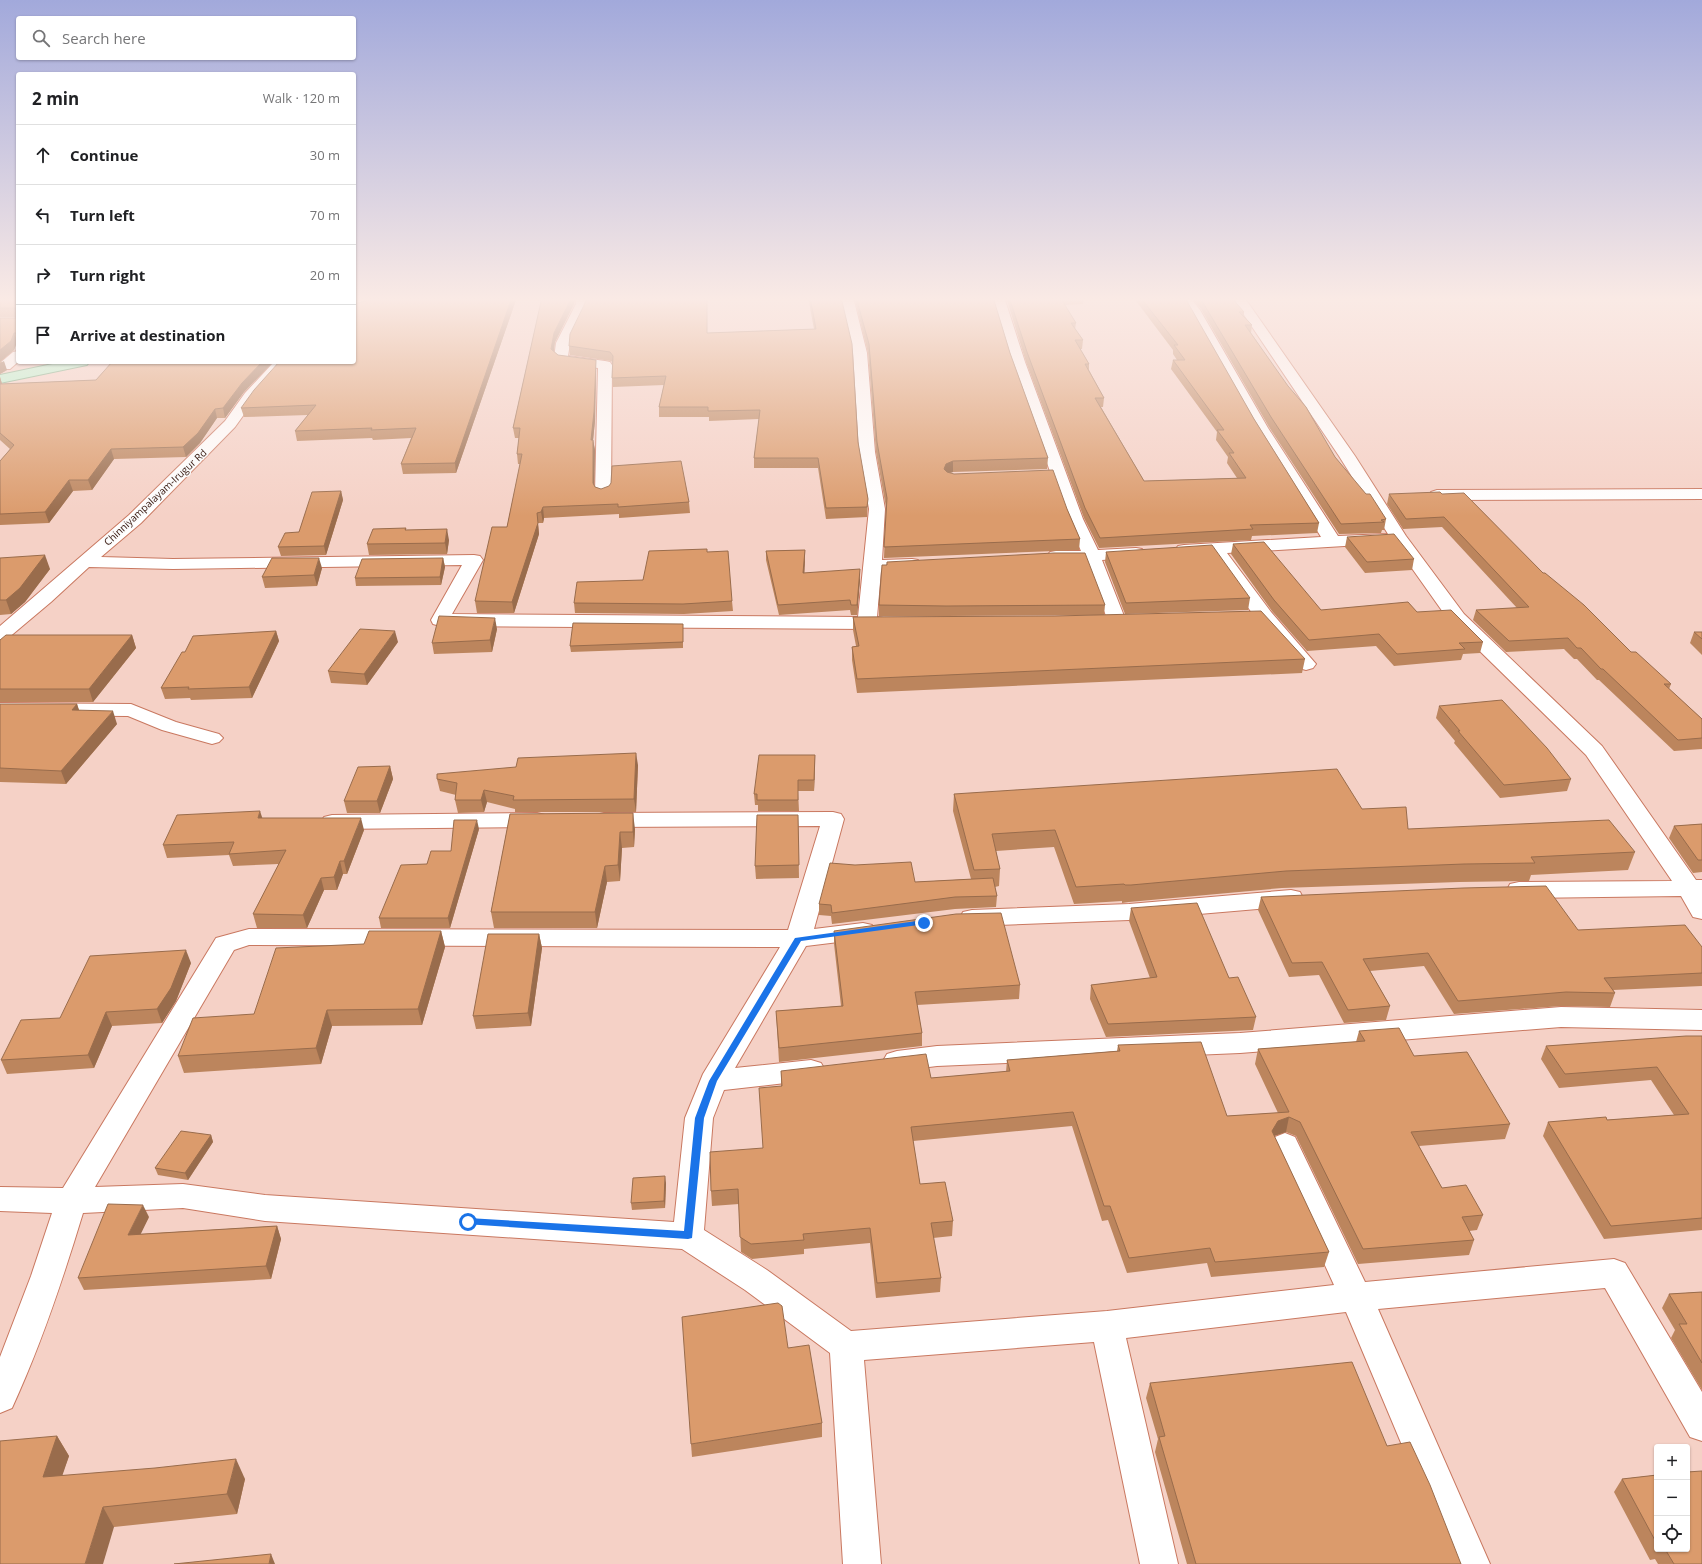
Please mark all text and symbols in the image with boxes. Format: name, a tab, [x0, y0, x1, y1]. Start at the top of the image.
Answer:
search box	[16, 16, 356, 60]
icon: search	[30, 27, 52, 49]
text: Search here	[62, 28, 146, 48]
text: 2 min	[32, 87, 79, 110]
text: Walk · 120 m	[263, 89, 340, 107]
icon: ahead	[32, 144, 54, 166]
text: Continue	[70, 145, 138, 165]
text: 30 m	[310, 146, 340, 164]
icon: left	[32, 204, 54, 226]
text: Turn left	[70, 205, 135, 225]
text: 70 m	[310, 206, 340, 224]
icon: right	[32, 264, 54, 286]
text: Turn right	[70, 265, 145, 285]
text: 20 m	[310, 266, 340, 284]
icon: arrive	[32, 324, 54, 346]
text: Arrive at destination	[70, 325, 225, 345]
street label: Chinniyampalayam-Irugur Rd	[101, 446, 209, 548]
route end	[915, 914, 933, 932]
route start	[459, 1213, 477, 1231]
map controls	[1654, 1444, 1690, 1552]
button: +	[1654, 1444, 1690, 1480]
button: −	[1654, 1480, 1690, 1516]
button: locate	[1654, 1516, 1690, 1552]

